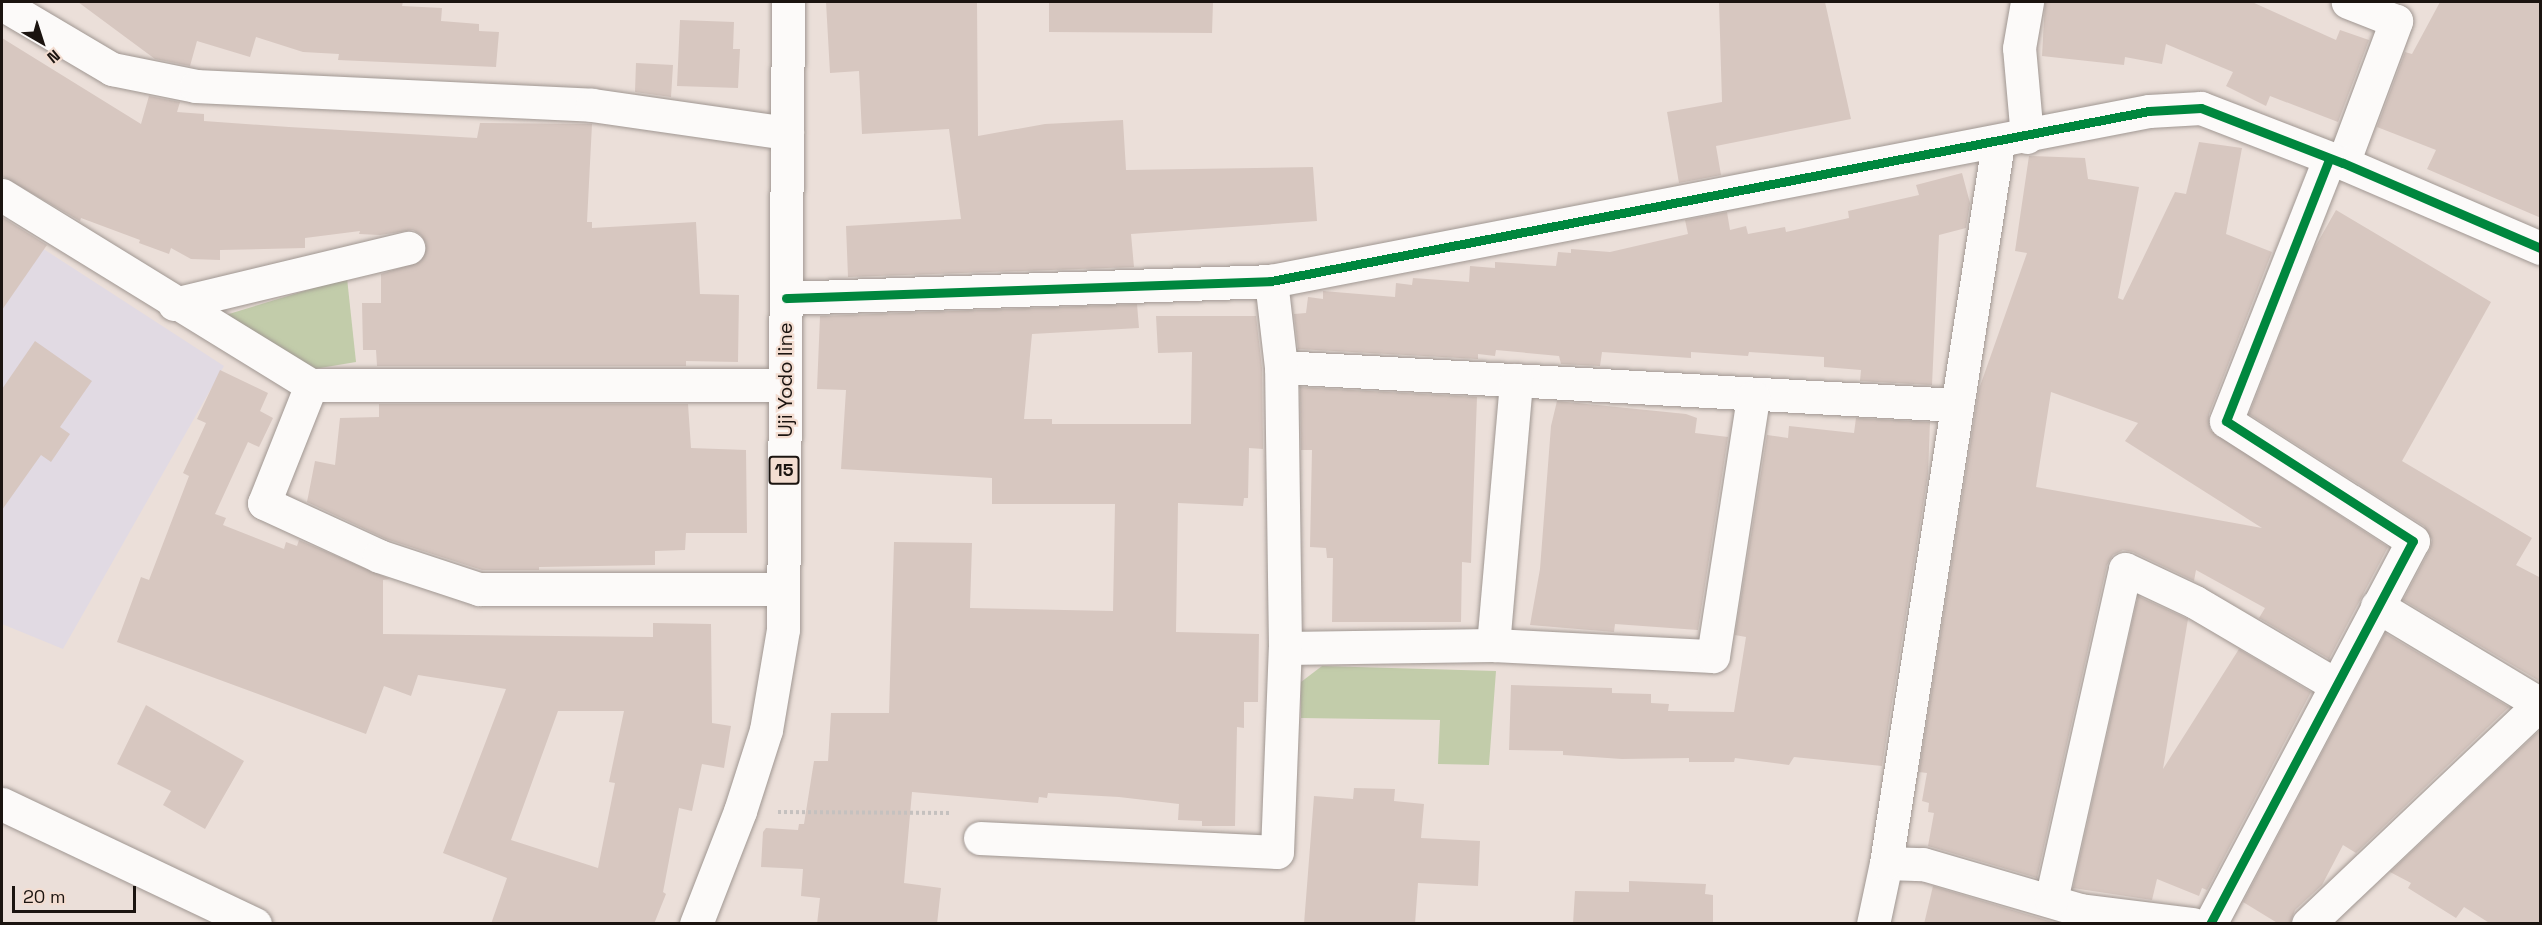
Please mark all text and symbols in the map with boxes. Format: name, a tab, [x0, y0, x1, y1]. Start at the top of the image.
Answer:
north arrow	[12, 12, 72, 72]
text: N	[43, 45, 64, 68]
street label: Uji Yodo line	[773, 322, 797, 438]
road number: 15	[768, 455, 800, 485]
scale bar	[15, 874, 140, 912]
text: 20 m	[23, 885, 66, 908]

